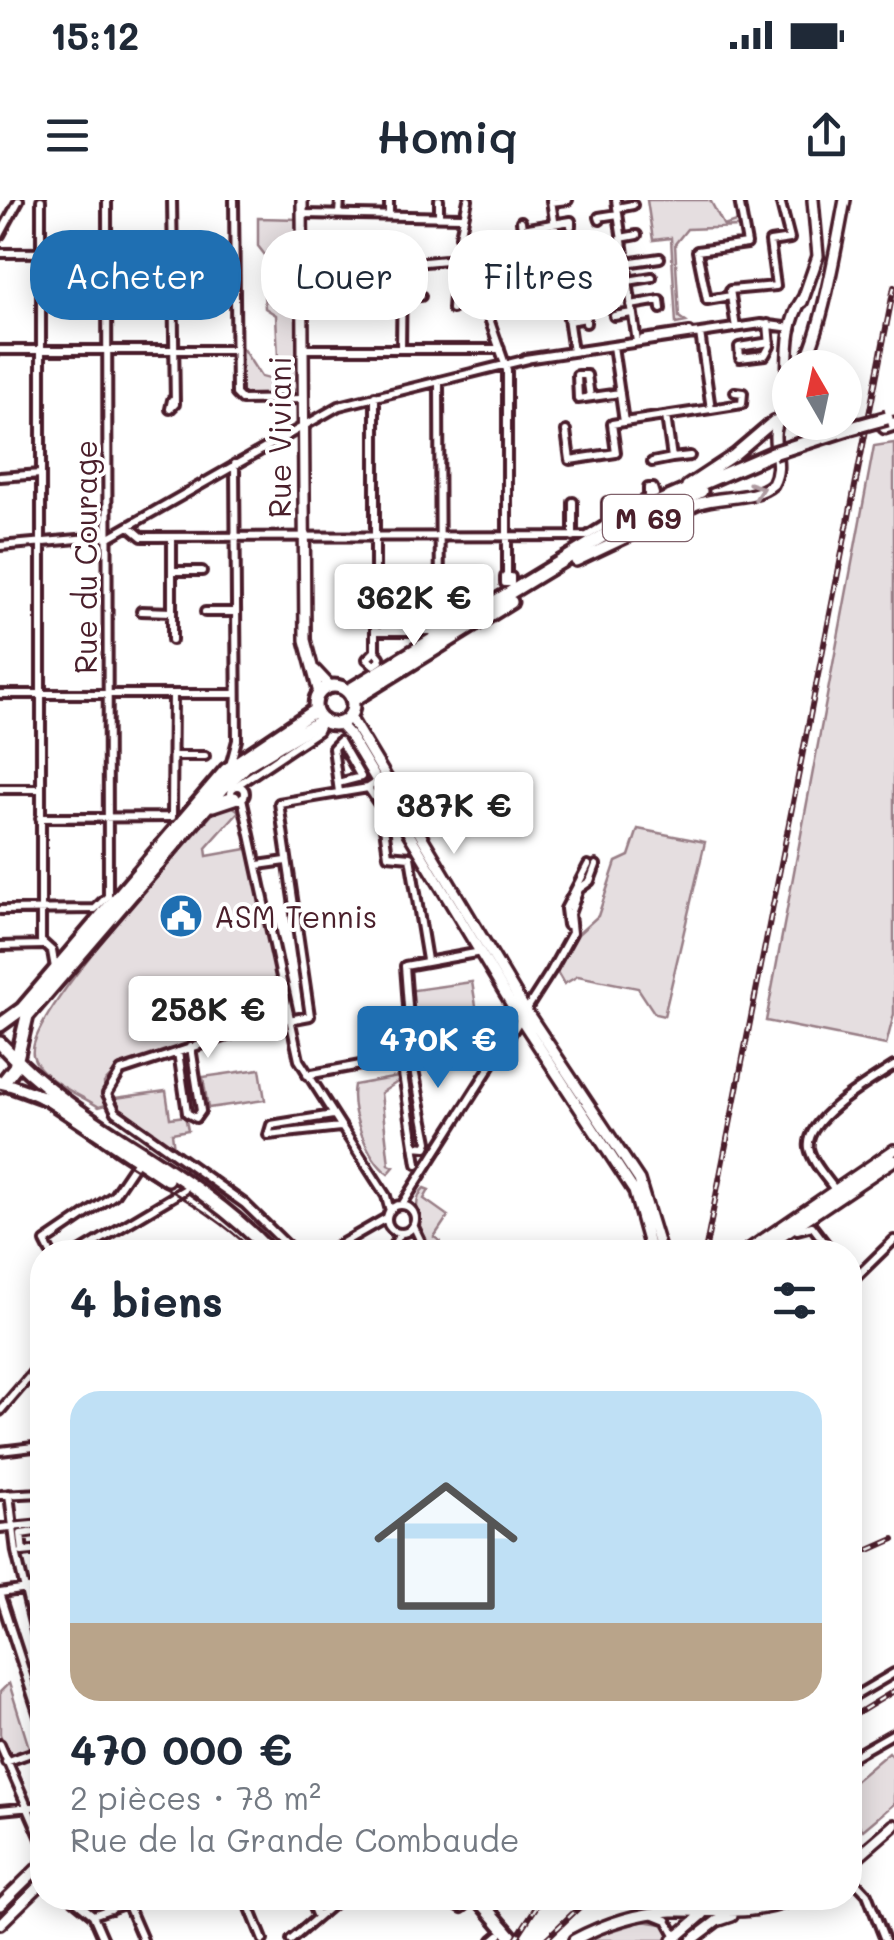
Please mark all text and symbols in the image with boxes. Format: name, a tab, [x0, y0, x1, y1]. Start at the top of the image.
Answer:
text: 15:12	[50, 10, 139, 60]
text: Homiq	[376, 106, 518, 164]
icon: menu	[40, 108, 95, 163]
icon: share	[799, 108, 854, 163]
chip: Acheter	[30, 230, 241, 320]
chip: Louer	[261, 230, 428, 320]
chip: Filtres	[448, 230, 629, 320]
north arrow	[772, 350, 862, 440]
map controls	[772, 350, 862, 440]
street label: Rue Viviani	[259, 356, 299, 518]
street label: Rue du Courage	[65, 440, 105, 674]
one-way arrow	[747, 482, 765, 502]
road number: M 69	[603, 495, 693, 541]
pin: 362K €	[333, 564, 495, 649]
text: 362K €	[357, 575, 471, 617]
pin: 387K €	[373, 772, 535, 857]
text: 387K €	[396, 783, 512, 825]
public building icon: ASM Tennis	[158, 893, 204, 939]
place label: ASM Tennis	[214, 896, 377, 936]
pin: 258K €	[127, 976, 289, 1061]
text: 258K €	[151, 987, 265, 1029]
pin: 470K €	[357, 1006, 519, 1091]
text: 470K €	[379, 1017, 497, 1059]
text: 4 biens	[70, 1273, 223, 1328]
icon: filters	[767, 1273, 822, 1328]
icon: home	[356, 1456, 536, 1636]
text: 470 000 €	[70, 1721, 292, 1776]
text: 2 pièces · 78 m²	[70, 1776, 321, 1818]
text: Rue de la Grande Combaude	[70, 1818, 520, 1860]

